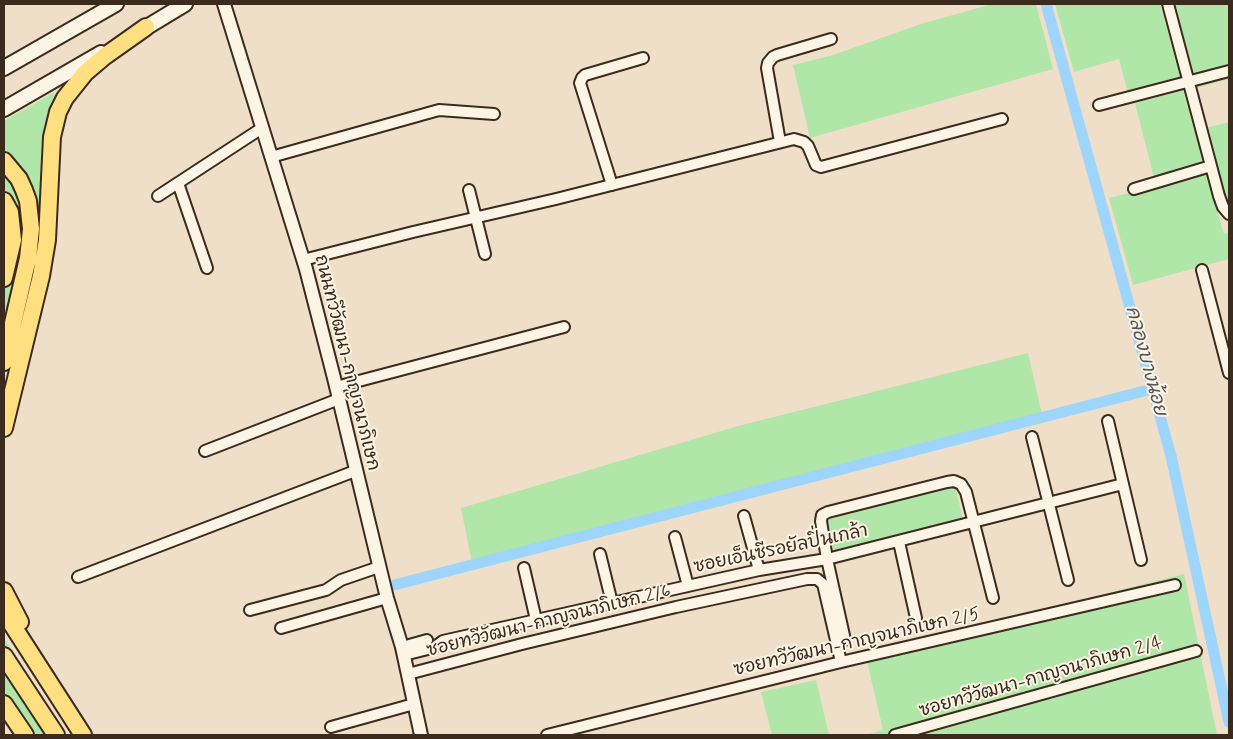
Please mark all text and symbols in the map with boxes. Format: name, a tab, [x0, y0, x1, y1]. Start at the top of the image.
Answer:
street label: ถนนทวีวัฒนา-กาญจนาภิเษก	[309, 253, 383, 473]
water label: คลองบางน้อย	[1119, 304, 1171, 418]
street label: ซอยเอ็นซีรอยัลปิ่นเกล้า	[692, 521, 870, 579]
street label: ซอยทวีวัฒนา-กาญจนาภิเษก 2/6	[425, 581, 673, 663]
street label: ซอยทวีวัฒนา-กาญจนาภิเษก 2/5	[732, 604, 982, 682]
street label: ซอยทวีวัฒนา-กาญจนาภิเษก 2/4	[917, 633, 1165, 723]

